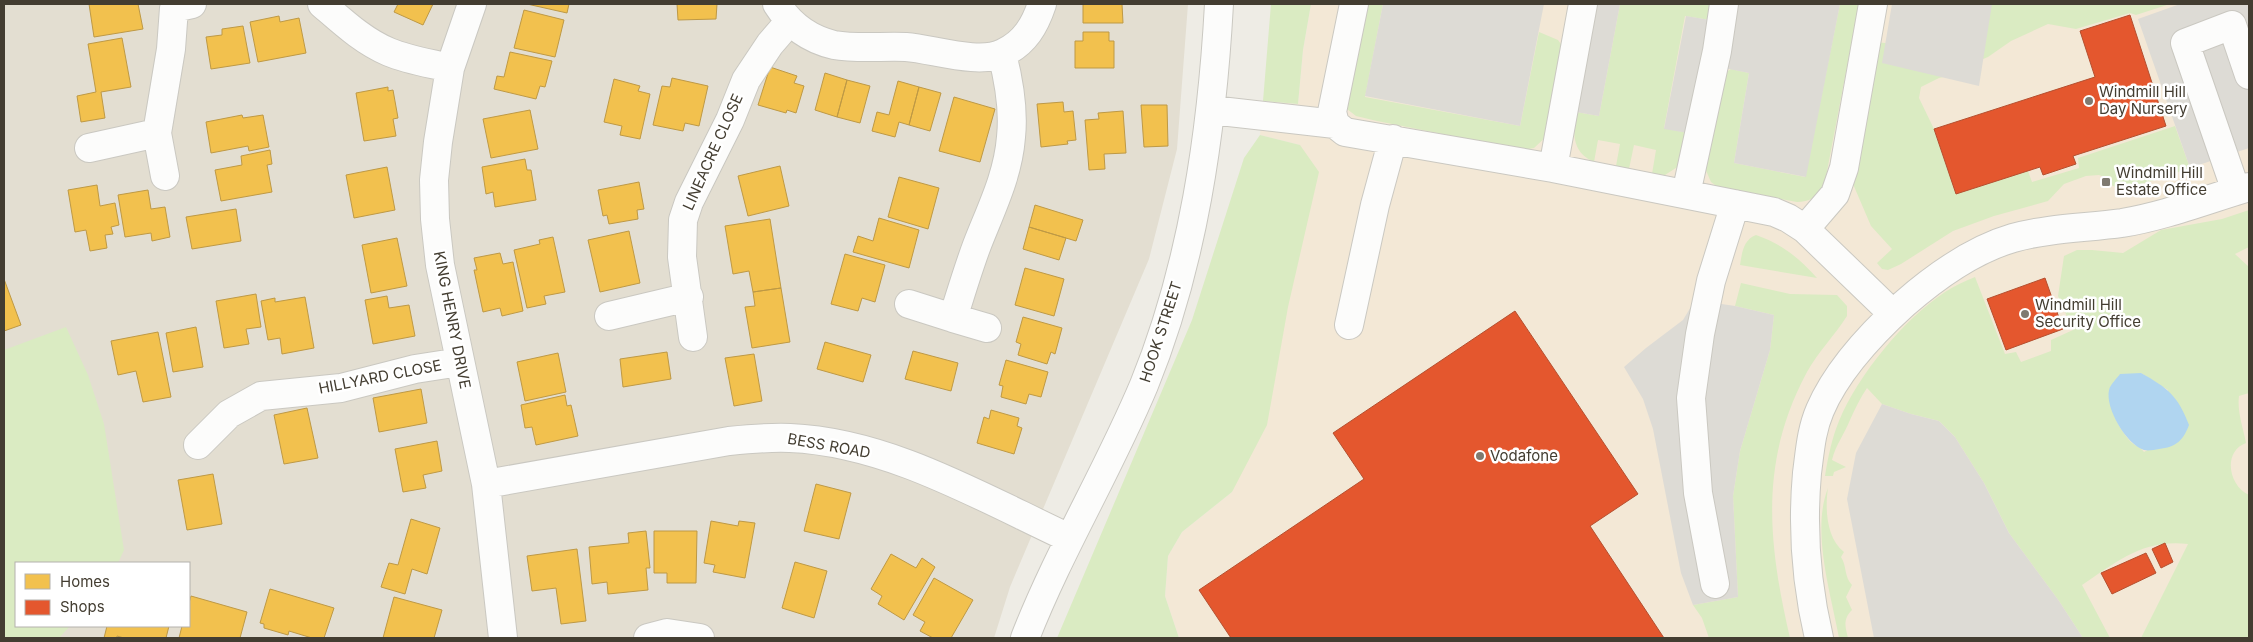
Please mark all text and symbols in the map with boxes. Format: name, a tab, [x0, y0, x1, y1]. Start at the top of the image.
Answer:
place label: Windmill Hill Day Nursery	[2099, 82, 2188, 118]
street label: LINEACRE CLOSE	[678, 91, 747, 213]
marker: Windmill Hill Day Nursery	[2083, 95, 2095, 107]
place label: Windmill Hill Estate Office	[2116, 163, 2207, 199]
marker: Windmill Hill Estate Office	[2100, 176, 2112, 188]
street label: KING HENRY DRIVE	[430, 249, 475, 390]
street label: HOOK STREET	[1135, 279, 1186, 385]
place label: Windmill Hill Security Office	[2035, 295, 2141, 331]
marker: Windmill Hill Security Office	[2019, 308, 2031, 320]
street label: HILLYARD CLOSE	[317, 355, 443, 398]
street label: BESS ROAD	[786, 429, 872, 462]
place label: Vodafone	[1490, 446, 1558, 465]
marker: Vodafone	[1474, 450, 1486, 462]
legend	[15, 562, 190, 627]
text: Homes	[60, 572, 110, 591]
text: Shops	[60, 597, 105, 616]

